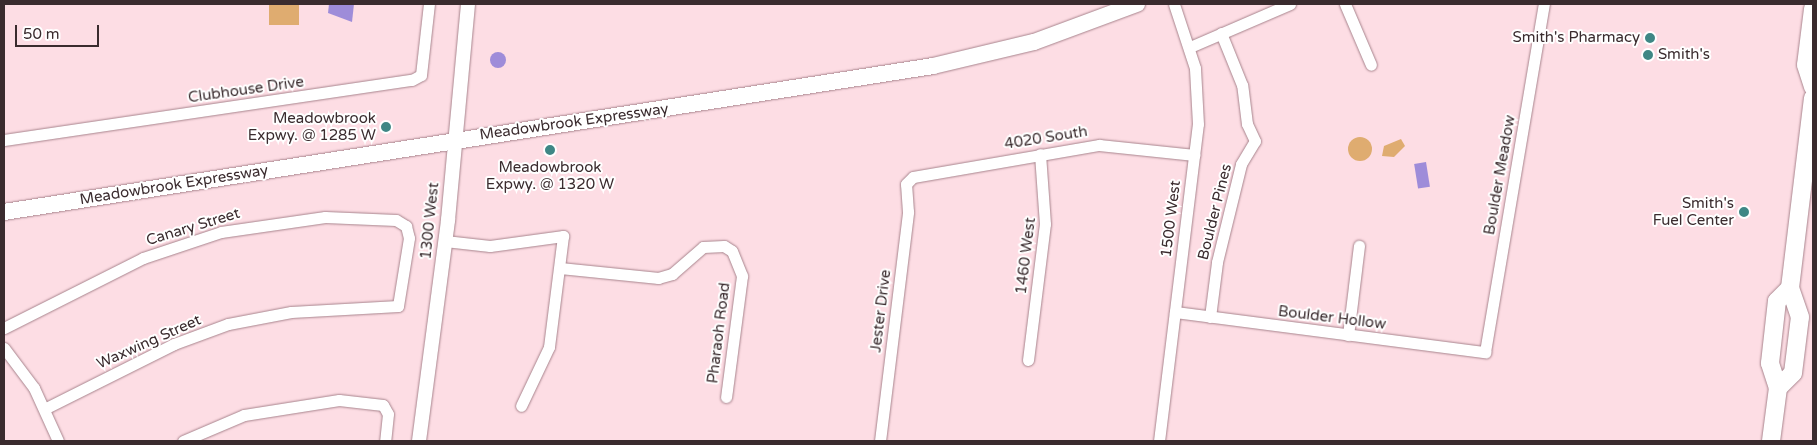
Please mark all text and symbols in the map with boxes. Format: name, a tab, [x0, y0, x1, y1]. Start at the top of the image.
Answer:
scale bar	[18, 15, 101, 47]
text: 50 m	[23, 25, 60, 43]
place label: Smith's Pharmacy	[1513, 29, 1640, 47]
marker: Smith's Pharmacy	[1644, 32, 1656, 44]
place label: Smith's	[1658, 46, 1710, 64]
marker: Smith's	[1642, 49, 1654, 61]
street label: Clubhouse Drive	[187, 73, 305, 107]
street label: Meadowbrook Expressway	[478, 100, 670, 144]
place label: Meadowbrook Expwy. @ 1285 W	[248, 109, 376, 144]
street label: Boulder Meadow	[1481, 114, 1519, 236]
marker: Meadowbrook Expwy. @ 1285 W	[380, 121, 392, 133]
street label: 4020 South	[1003, 123, 1089, 153]
marker: Meadowbrook Expwy. @ 1320 W	[544, 144, 556, 156]
place label: Meadowbrook Expwy. @ 1320 W	[486, 158, 614, 193]
street label: Meadowbrook Expressway	[79, 161, 269, 209]
street label: Boulder Pines	[1194, 162, 1236, 262]
street label: 1500 West	[1157, 179, 1185, 259]
street label: 1300 West	[417, 182, 443, 260]
place label: Smith's Fuel Center	[1653, 194, 1734, 229]
street label: Canary Street	[144, 204, 242, 250]
marker: Smith's Fuel Center	[1738, 206, 1750, 218]
street label: 1460 West	[1012, 216, 1040, 296]
street label: Jester Drive	[867, 269, 895, 353]
street label: Pharaoh Road	[704, 281, 734, 385]
street label: Boulder Hollow	[1277, 302, 1387, 334]
street label: Waxwing Street	[94, 311, 204, 373]

